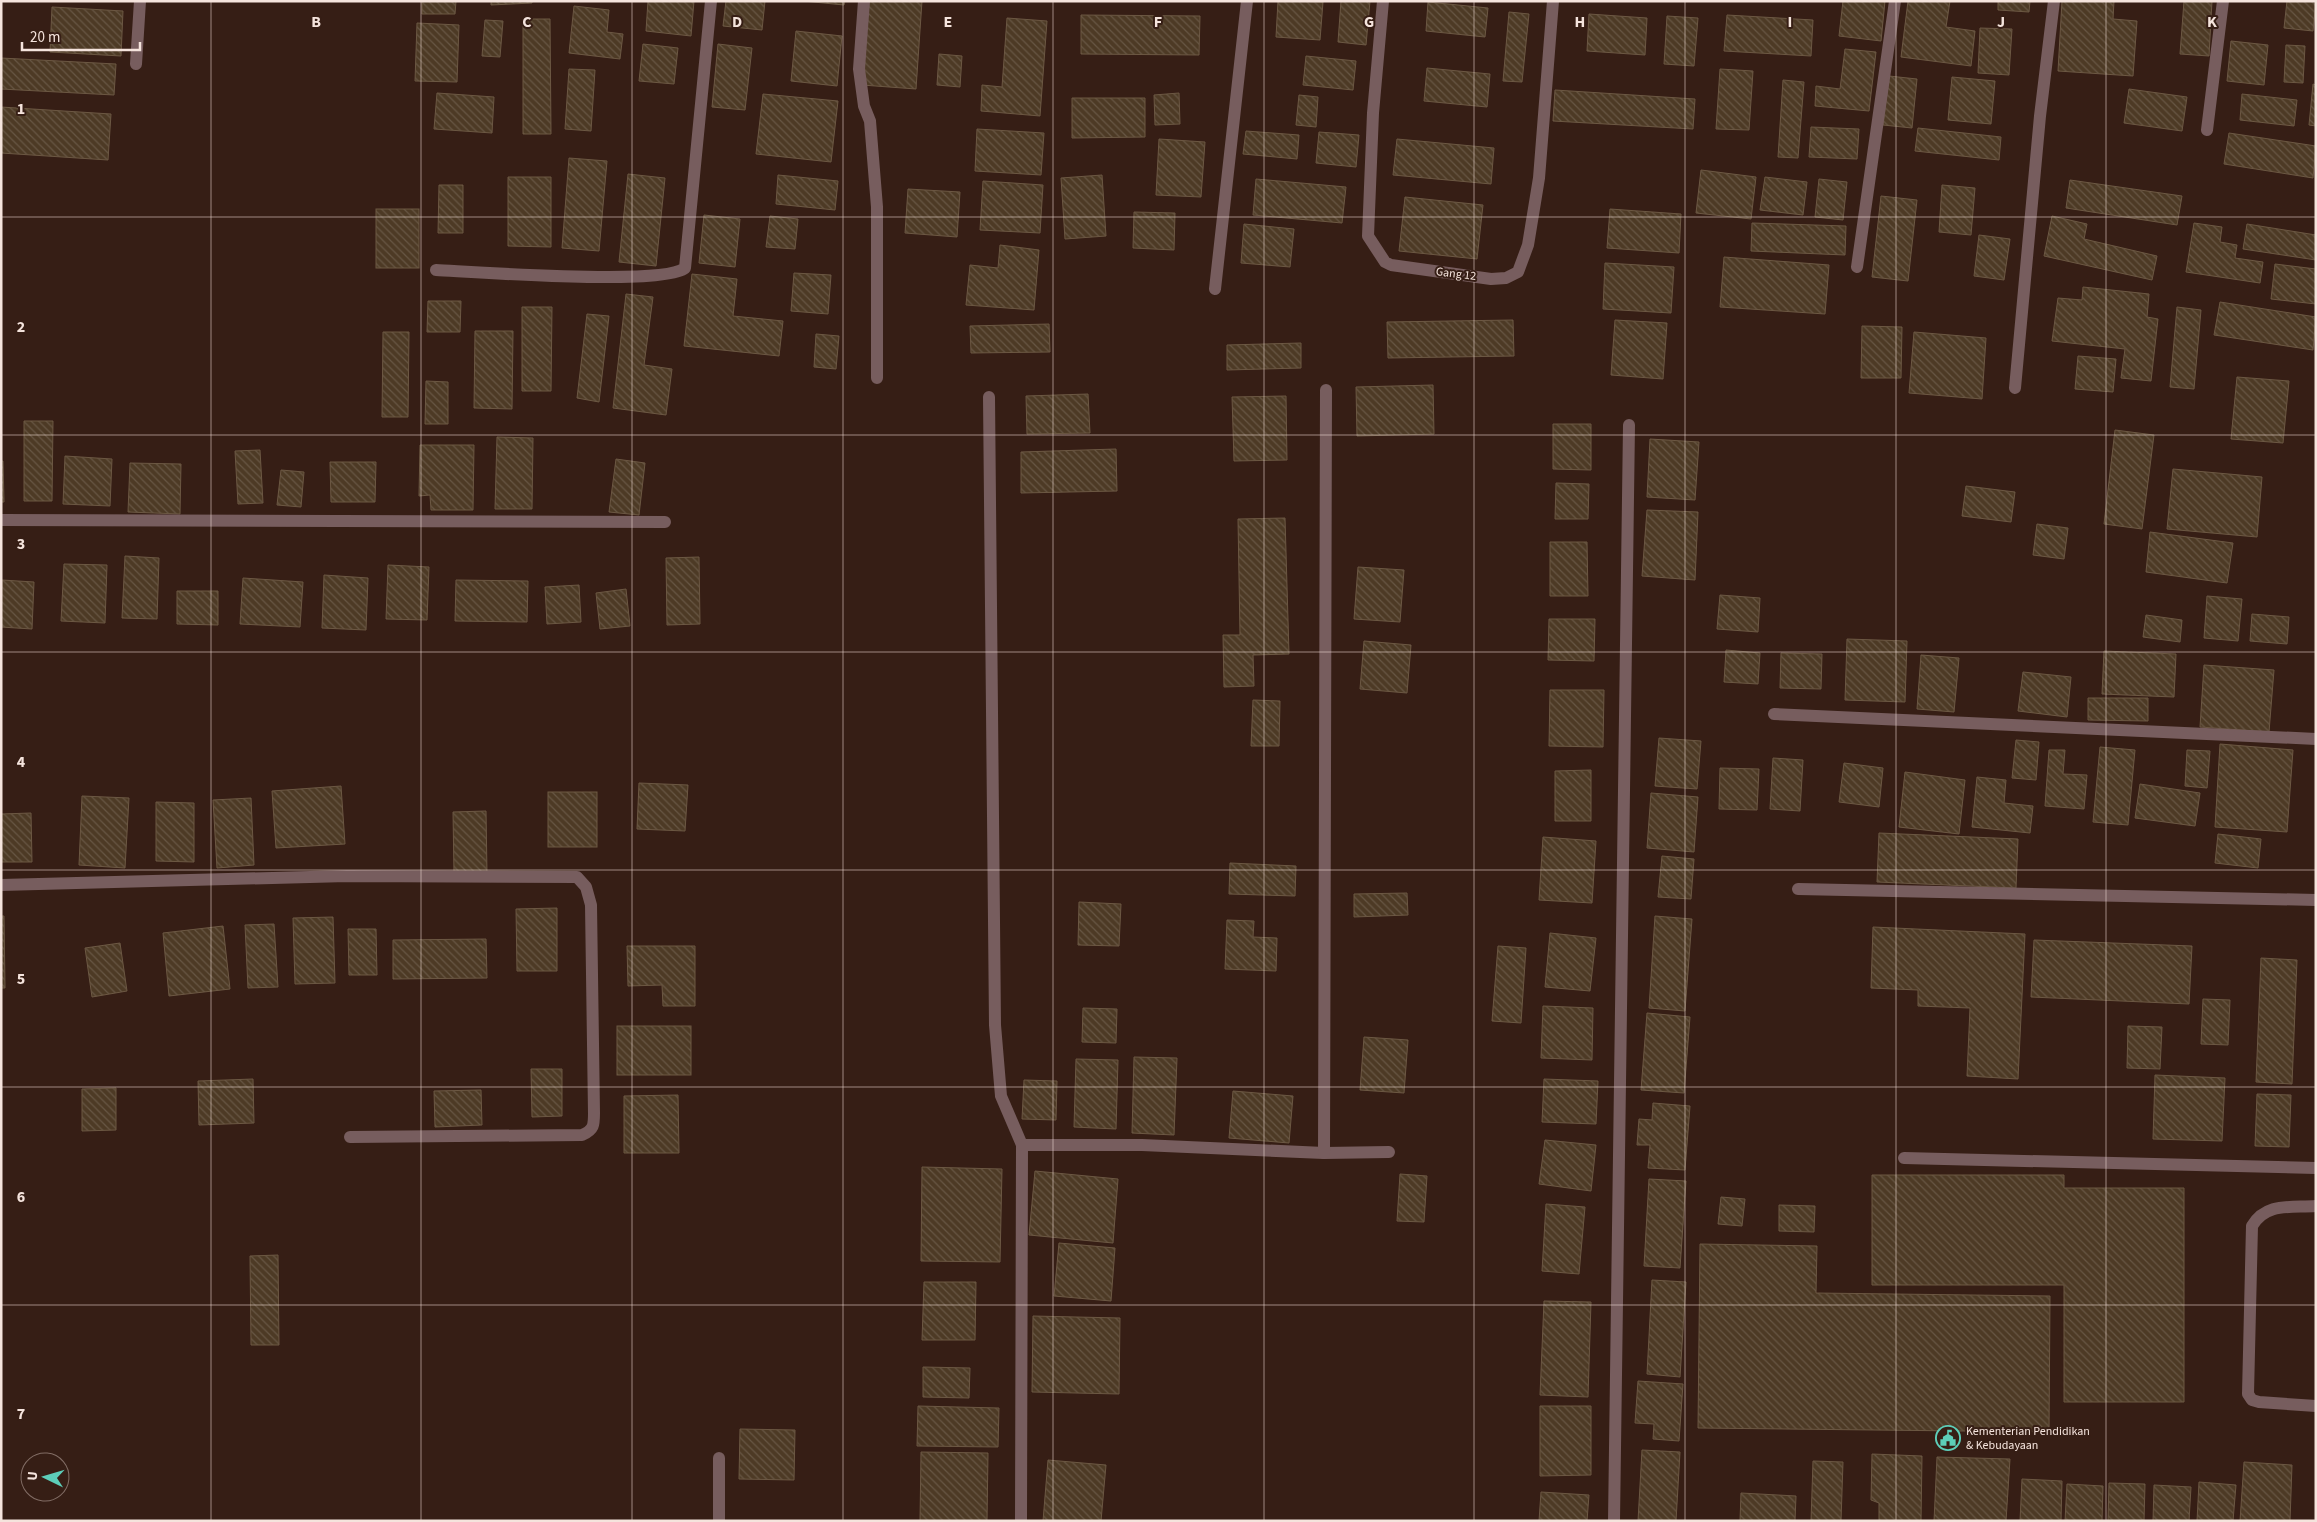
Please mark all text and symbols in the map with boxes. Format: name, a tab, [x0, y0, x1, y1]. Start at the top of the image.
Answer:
text: B	[311, 11, 321, 33]
text: C	[522, 11, 532, 33]
text: D	[732, 11, 742, 33]
text: E	[944, 11, 952, 33]
text: F	[1154, 11, 1162, 33]
text: G	[1364, 11, 1374, 33]
text: H	[1575, 11, 1585, 33]
text: I	[1788, 11, 1792, 33]
text: J	[1997, 11, 2005, 33]
text: K	[2207, 11, 2217, 33]
scale bar	[22, 20, 140, 52]
text: 20 m	[30, 27, 60, 48]
text: 1	[17, 98, 25, 120]
street label: Gang 12	[1435, 263, 1477, 285]
text: 2	[17, 316, 25, 338]
text: 3	[17, 533, 25, 555]
text: 4	[17, 751, 26, 773]
text: 5	[17, 968, 25, 990]
text: 6	[17, 1186, 25, 1208]
text: 7	[17, 1403, 25, 1425]
place label: Kementerian Pendidikan & Kebudayaan	[1966, 1423, 2090, 1454]
public building icon: Kementerian Pendidikan & Kebudayaan	[1935, 1425, 1961, 1451]
north arrow	[20, 1452, 70, 1502]
text: U	[23, 1470, 43, 1481]

